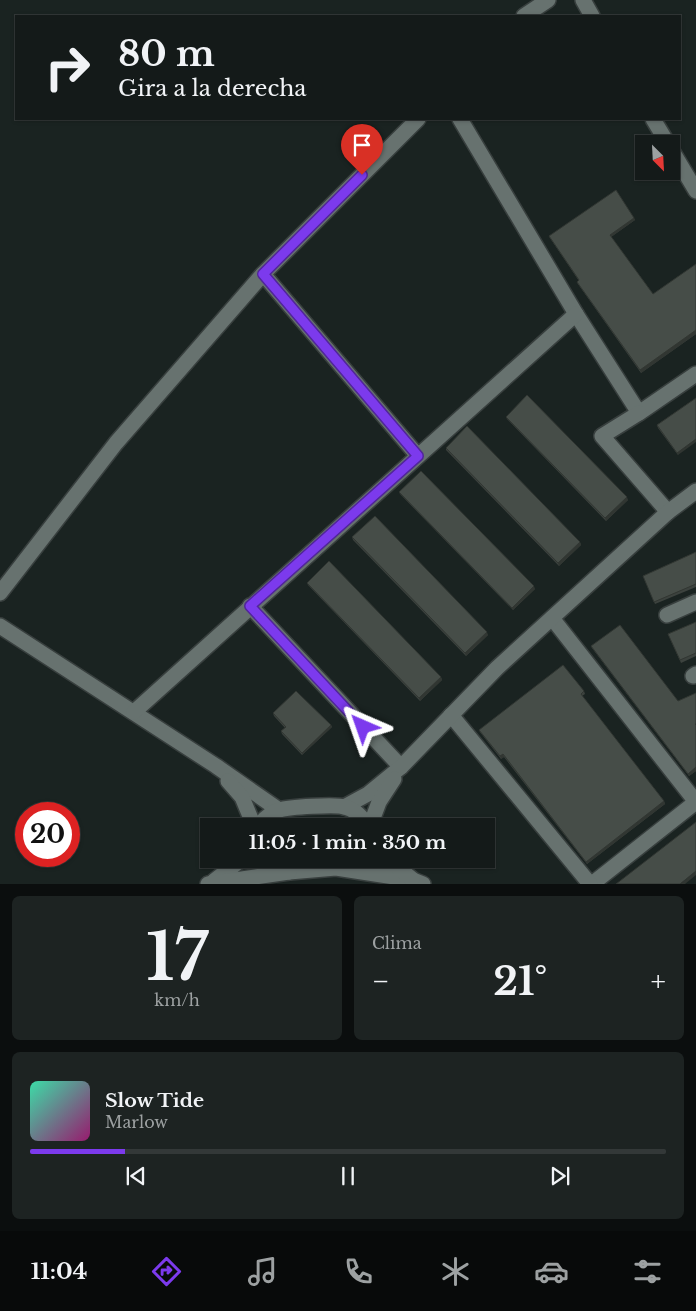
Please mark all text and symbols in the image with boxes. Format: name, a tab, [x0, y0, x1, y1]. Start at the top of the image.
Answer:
text: 80 m	[118, 32, 215, 75]
icon: right	[35, 35, 100, 100]
text: Gira a la derecha	[118, 75, 307, 102]
pin	[341, 124, 383, 175]
icon: arrive	[348, 131, 376, 159]
north arrow	[635, 135, 680, 180]
map controls	[635, 135, 680, 180]
position arrow	[336, 700, 388, 752]
speed limit sign: 20	[15, 802, 80, 867]
text: 11:05 · 1 min · 350 m	[249, 831, 446, 854]
text: 17	[146, 917, 208, 998]
text: Clima	[372, 933, 422, 953]
text: 21°	[493, 958, 547, 1005]
text: −	[372, 964, 390, 999]
text: +	[651, 964, 666, 999]
text: km/h	[154, 990, 200, 1010]
text: Slow Tide	[105, 1089, 204, 1112]
text: Marlow	[105, 1112, 168, 1132]
icon: previous	[122, 1162, 150, 1190]
icon: pause	[334, 1162, 362, 1190]
icon: next	[546, 1162, 574, 1190]
icon: directions	[149, 1254, 184, 1289]
icon: music	[245, 1254, 280, 1289]
icon: phone	[341, 1254, 376, 1289]
icon: climate	[438, 1254, 473, 1289]
icon: car	[534, 1254, 569, 1289]
icon: filters	[630, 1254, 665, 1289]
text: 11:04	[31, 1258, 87, 1285]

